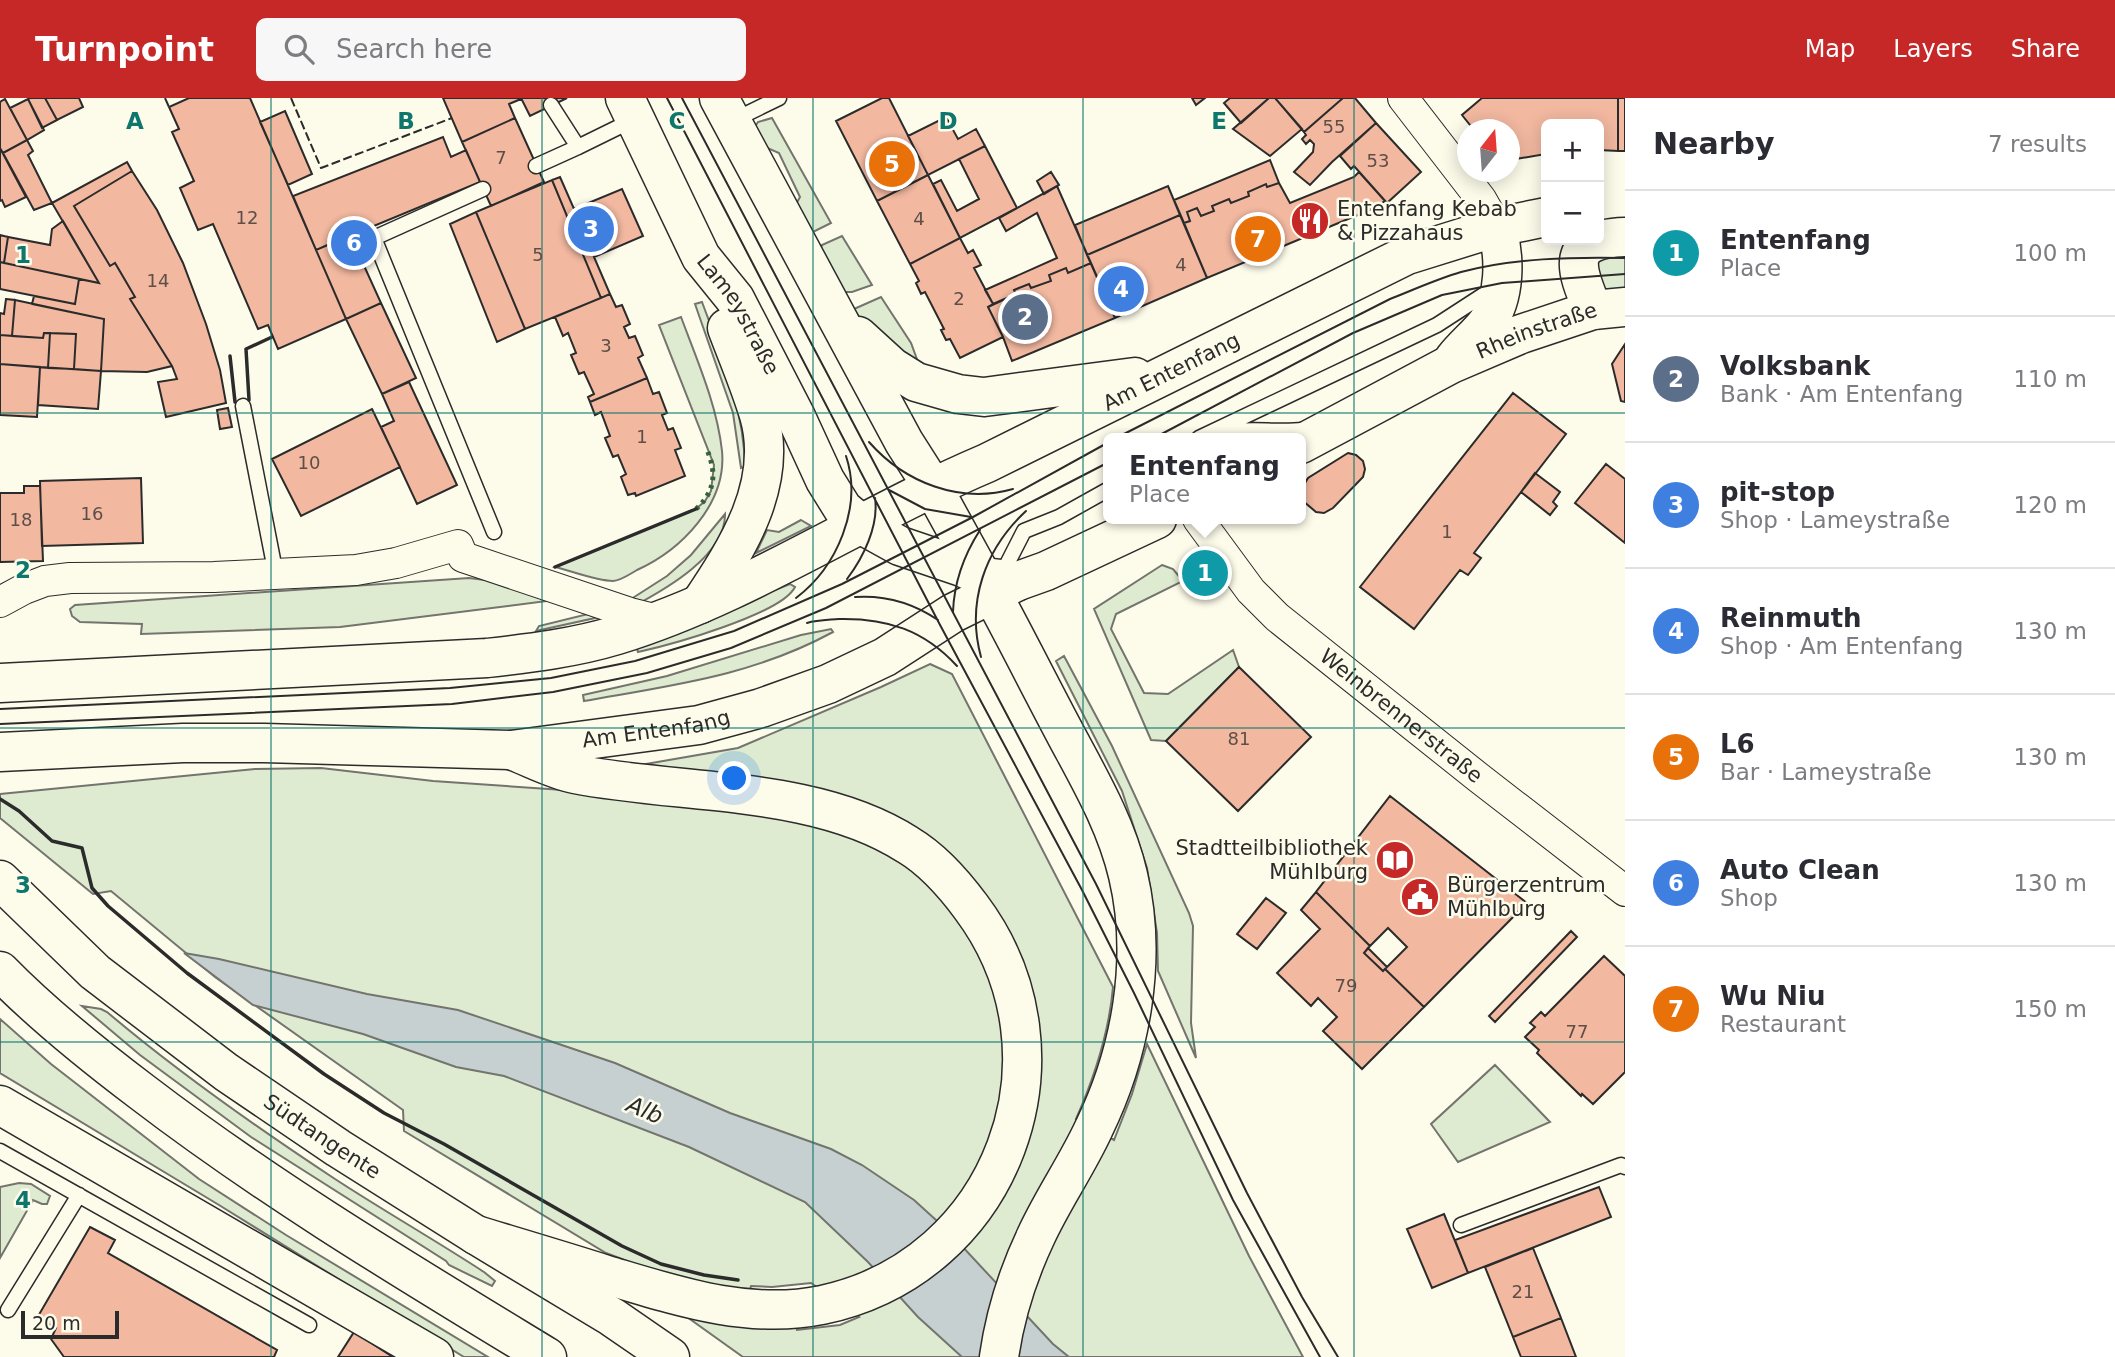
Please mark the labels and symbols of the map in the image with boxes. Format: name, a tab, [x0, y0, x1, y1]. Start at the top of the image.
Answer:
text: A	[126, 108, 144, 134]
text: B	[397, 108, 415, 134]
text: C	[669, 108, 685, 134]
text: D	[938, 108, 958, 134]
text: E	[1211, 108, 1227, 134]
house number: 55	[1323, 116, 1345, 137]
north arrow	[1457, 119, 1520, 182]
pin: 5	[869, 138, 915, 190]
house number: 7	[495, 147, 507, 168]
house number: 53	[1367, 150, 1389, 171]
place label: Entenfang Kebab & Pizzahaus	[1337, 197, 1517, 245]
restaurant icon: Entenfang Kebab & Pizzahaus	[1289, 200, 1331, 242]
pin: 3	[568, 203, 614, 255]
house number: 12	[236, 207, 258, 228]
house number: 4	[913, 208, 925, 229]
pin: 7	[1235, 213, 1281, 265]
pin: 6	[331, 217, 377, 269]
text: 1	[15, 242, 31, 268]
house number: 5	[532, 244, 544, 265]
street label: Lameystraße	[692, 250, 784, 379]
house number: 4	[1175, 254, 1187, 275]
pin: 4	[1098, 263, 1144, 315]
house number: 14	[147, 270, 169, 291]
house number: 2	[953, 288, 965, 309]
pin: 2	[1002, 291, 1048, 343]
street label: Rheinstraße	[1473, 298, 1600, 364]
street label: Am Entenfang	[1099, 328, 1244, 416]
house number: 3	[600, 335, 612, 356]
house number: 1	[636, 426, 648, 447]
house number: 10	[298, 452, 320, 473]
house number: 16	[81, 503, 103, 524]
house number: 18	[10, 509, 32, 530]
house number: 1	[1441, 521, 1453, 542]
pin: 1	[1182, 547, 1228, 599]
text: 2	[15, 557, 31, 583]
street label: Weinbrennerstraße	[1315, 644, 1487, 788]
street label: Am Entenfang	[581, 705, 733, 752]
house number: 81	[1228, 728, 1250, 749]
your location	[717, 761, 751, 795]
place label: Stadtteilbibliothek Mühlburg	[1176, 836, 1369, 884]
library icon: Stadtteilbibliothek Mühlburg	[1374, 839, 1416, 881]
text: 3	[15, 872, 31, 898]
place label: Bürgerzentrum Mühlburg	[1447, 873, 1606, 921]
public building icon: Bürgerzentrum Mühlburg	[1399, 876, 1441, 918]
house number: 79	[1335, 975, 1357, 996]
house number: 77	[1566, 1021, 1588, 1042]
street label: Südtangente	[259, 1089, 385, 1184]
water label: Alb	[621, 1090, 667, 1129]
text: 4	[15, 1187, 31, 1213]
house number: 21	[1512, 1281, 1534, 1302]
scale bar	[21, 1308, 119, 1340]

